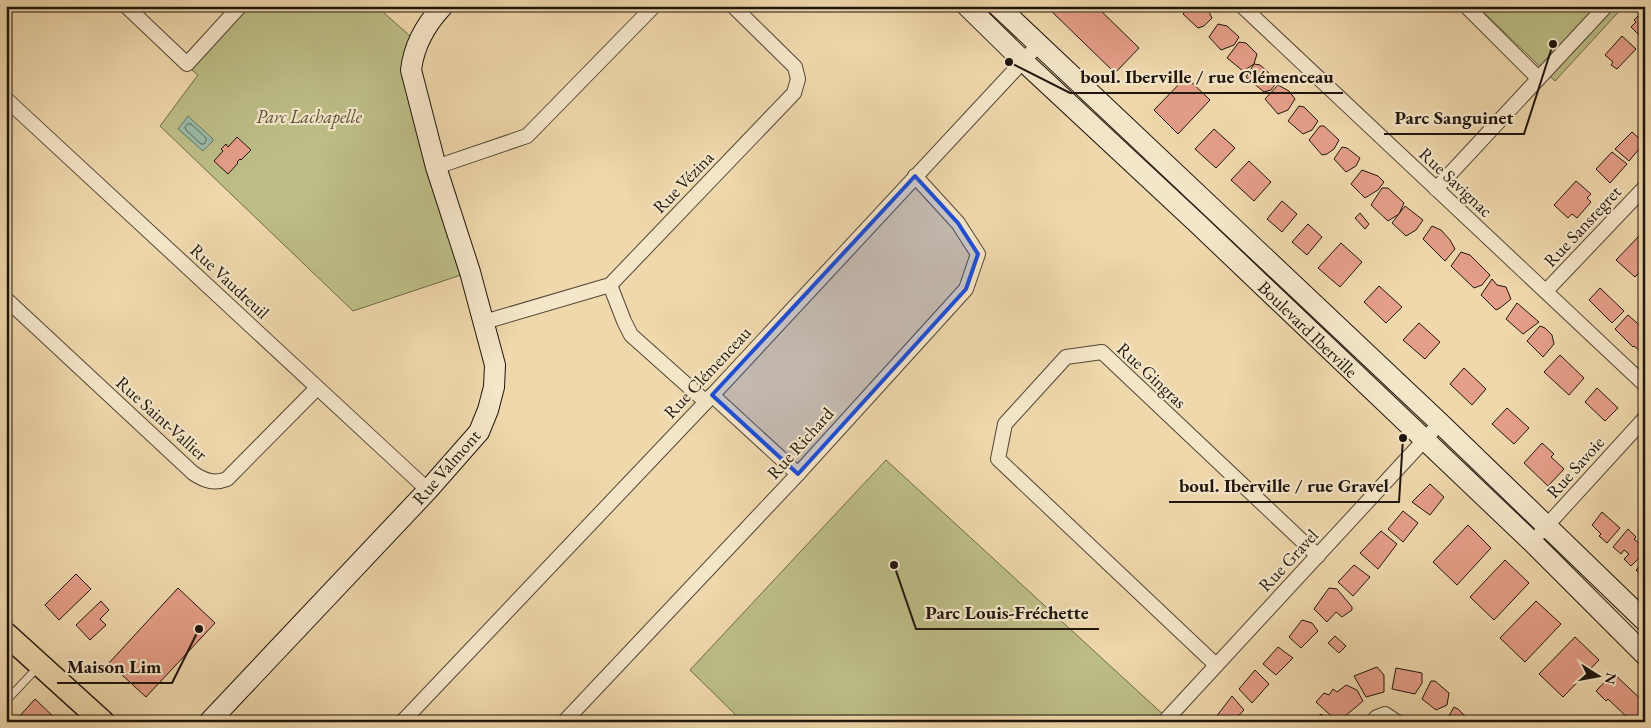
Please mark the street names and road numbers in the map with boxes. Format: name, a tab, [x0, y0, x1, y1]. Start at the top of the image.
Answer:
street label: Rue Savignac	[1414, 142, 1498, 222]
street label: Rue Vézina	[648, 145, 719, 218]
street label: Rue Sansregret	[1538, 180, 1626, 272]
street label: Rue Vaudreuil	[185, 238, 275, 324]
street label: Boulevard Iberville	[1253, 276, 1363, 382]
street label: Rue Clémenceau	[658, 321, 756, 423]
street label: Rue Gingras	[1112, 337, 1192, 413]
street label: Rue Saint-Vallier	[111, 371, 213, 465]
street label: Rue Richard	[762, 402, 839, 484]
street label: Rue Valmont	[407, 424, 485, 510]
street label: Rue Savoie	[1541, 431, 1609, 503]
street label: Rue Gravel	[1253, 524, 1323, 596]

